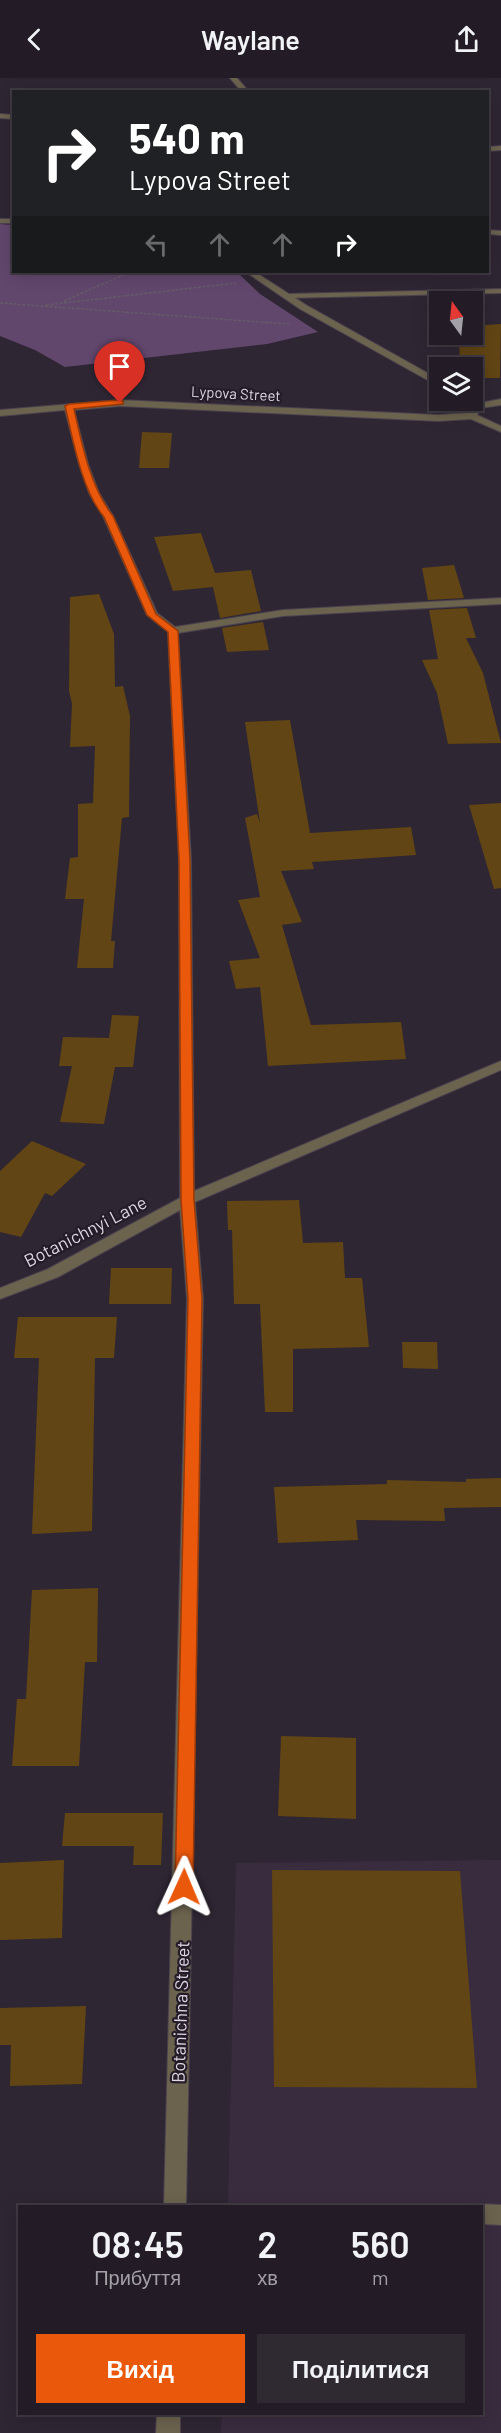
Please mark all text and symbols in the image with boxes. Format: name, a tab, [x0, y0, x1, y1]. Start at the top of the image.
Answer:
icon: back	[18, 23, 51, 56]
text: Waylane	[201, 23, 300, 55]
icon: share	[450, 23, 483, 56]
text: 540 m	[129, 112, 244, 162]
icon: right	[30, 114, 108, 192]
text: Lypova Street	[129, 163, 291, 195]
icon: left	[140, 228, 173, 261]
icon: ahead	[203, 228, 236, 261]
icon: ahead	[266, 228, 299, 261]
icon: right	[329, 228, 362, 261]
north arrow	[429, 291, 483, 345]
map controls	[429, 291, 483, 411]
pin	[94, 341, 145, 403]
icon: arrive	[103, 350, 136, 383]
button: layers	[429, 357, 483, 411]
street label: Lypova Street	[191, 382, 281, 404]
street label: Botanichnyi Lane	[20, 1191, 150, 1271]
position arrow	[152, 1855, 216, 1919]
street label: Botanichna Street	[167, 1941, 193, 2083]
text: 08:45	[91, 2222, 184, 2265]
text: 2	[258, 2222, 277, 2265]
text: 560	[351, 2222, 410, 2265]
text: Прибуття	[94, 2265, 181, 2289]
text: хв	[257, 2265, 278, 2289]
text: m	[372, 2265, 389, 2289]
button: Вихід	[36, 2334, 245, 2403]
button: Поділитися	[257, 2334, 465, 2403]

